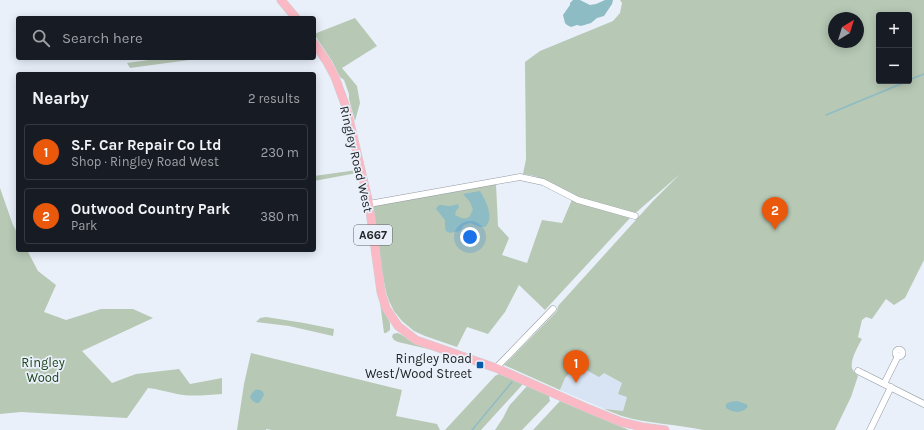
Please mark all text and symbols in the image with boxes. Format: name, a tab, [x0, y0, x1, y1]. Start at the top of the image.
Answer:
north arrow	[828, 12, 864, 48]
map controls	[876, 12, 912, 84]
button: +	[876, 12, 912, 48]
search box	[16, 16, 316, 60]
icon: search	[30, 27, 52, 49]
text: Search here	[62, 29, 143, 47]
button: −	[876, 48, 912, 84]
text: Nearby	[32, 88, 89, 108]
text: 2 results	[248, 91, 300, 106]
street label: Ringley Road West	[337, 104, 376, 214]
text: S.F. Car Repair Co Ltd	[71, 136, 221, 154]
text: 1	[44, 145, 48, 160]
text: 230 m	[261, 145, 299, 160]
text: Shop · Ringley Road West	[71, 154, 219, 169]
pin: 2	[762, 197, 788, 230]
text: Outwood Country Park	[71, 200, 230, 218]
text: 2	[42, 209, 50, 224]
text: 380 m	[260, 209, 299, 224]
text: Park	[71, 218, 97, 233]
road number: A667	[354, 225, 392, 245]
your location	[460, 227, 480, 247]
pin: 1	[563, 350, 589, 383]
place label: Ringley Road West/Wood Street	[365, 351, 472, 381]
park label: Ringley Wood	[21, 355, 65, 385]
marker: Ringley Road West/Wood Street	[475, 360, 485, 370]

